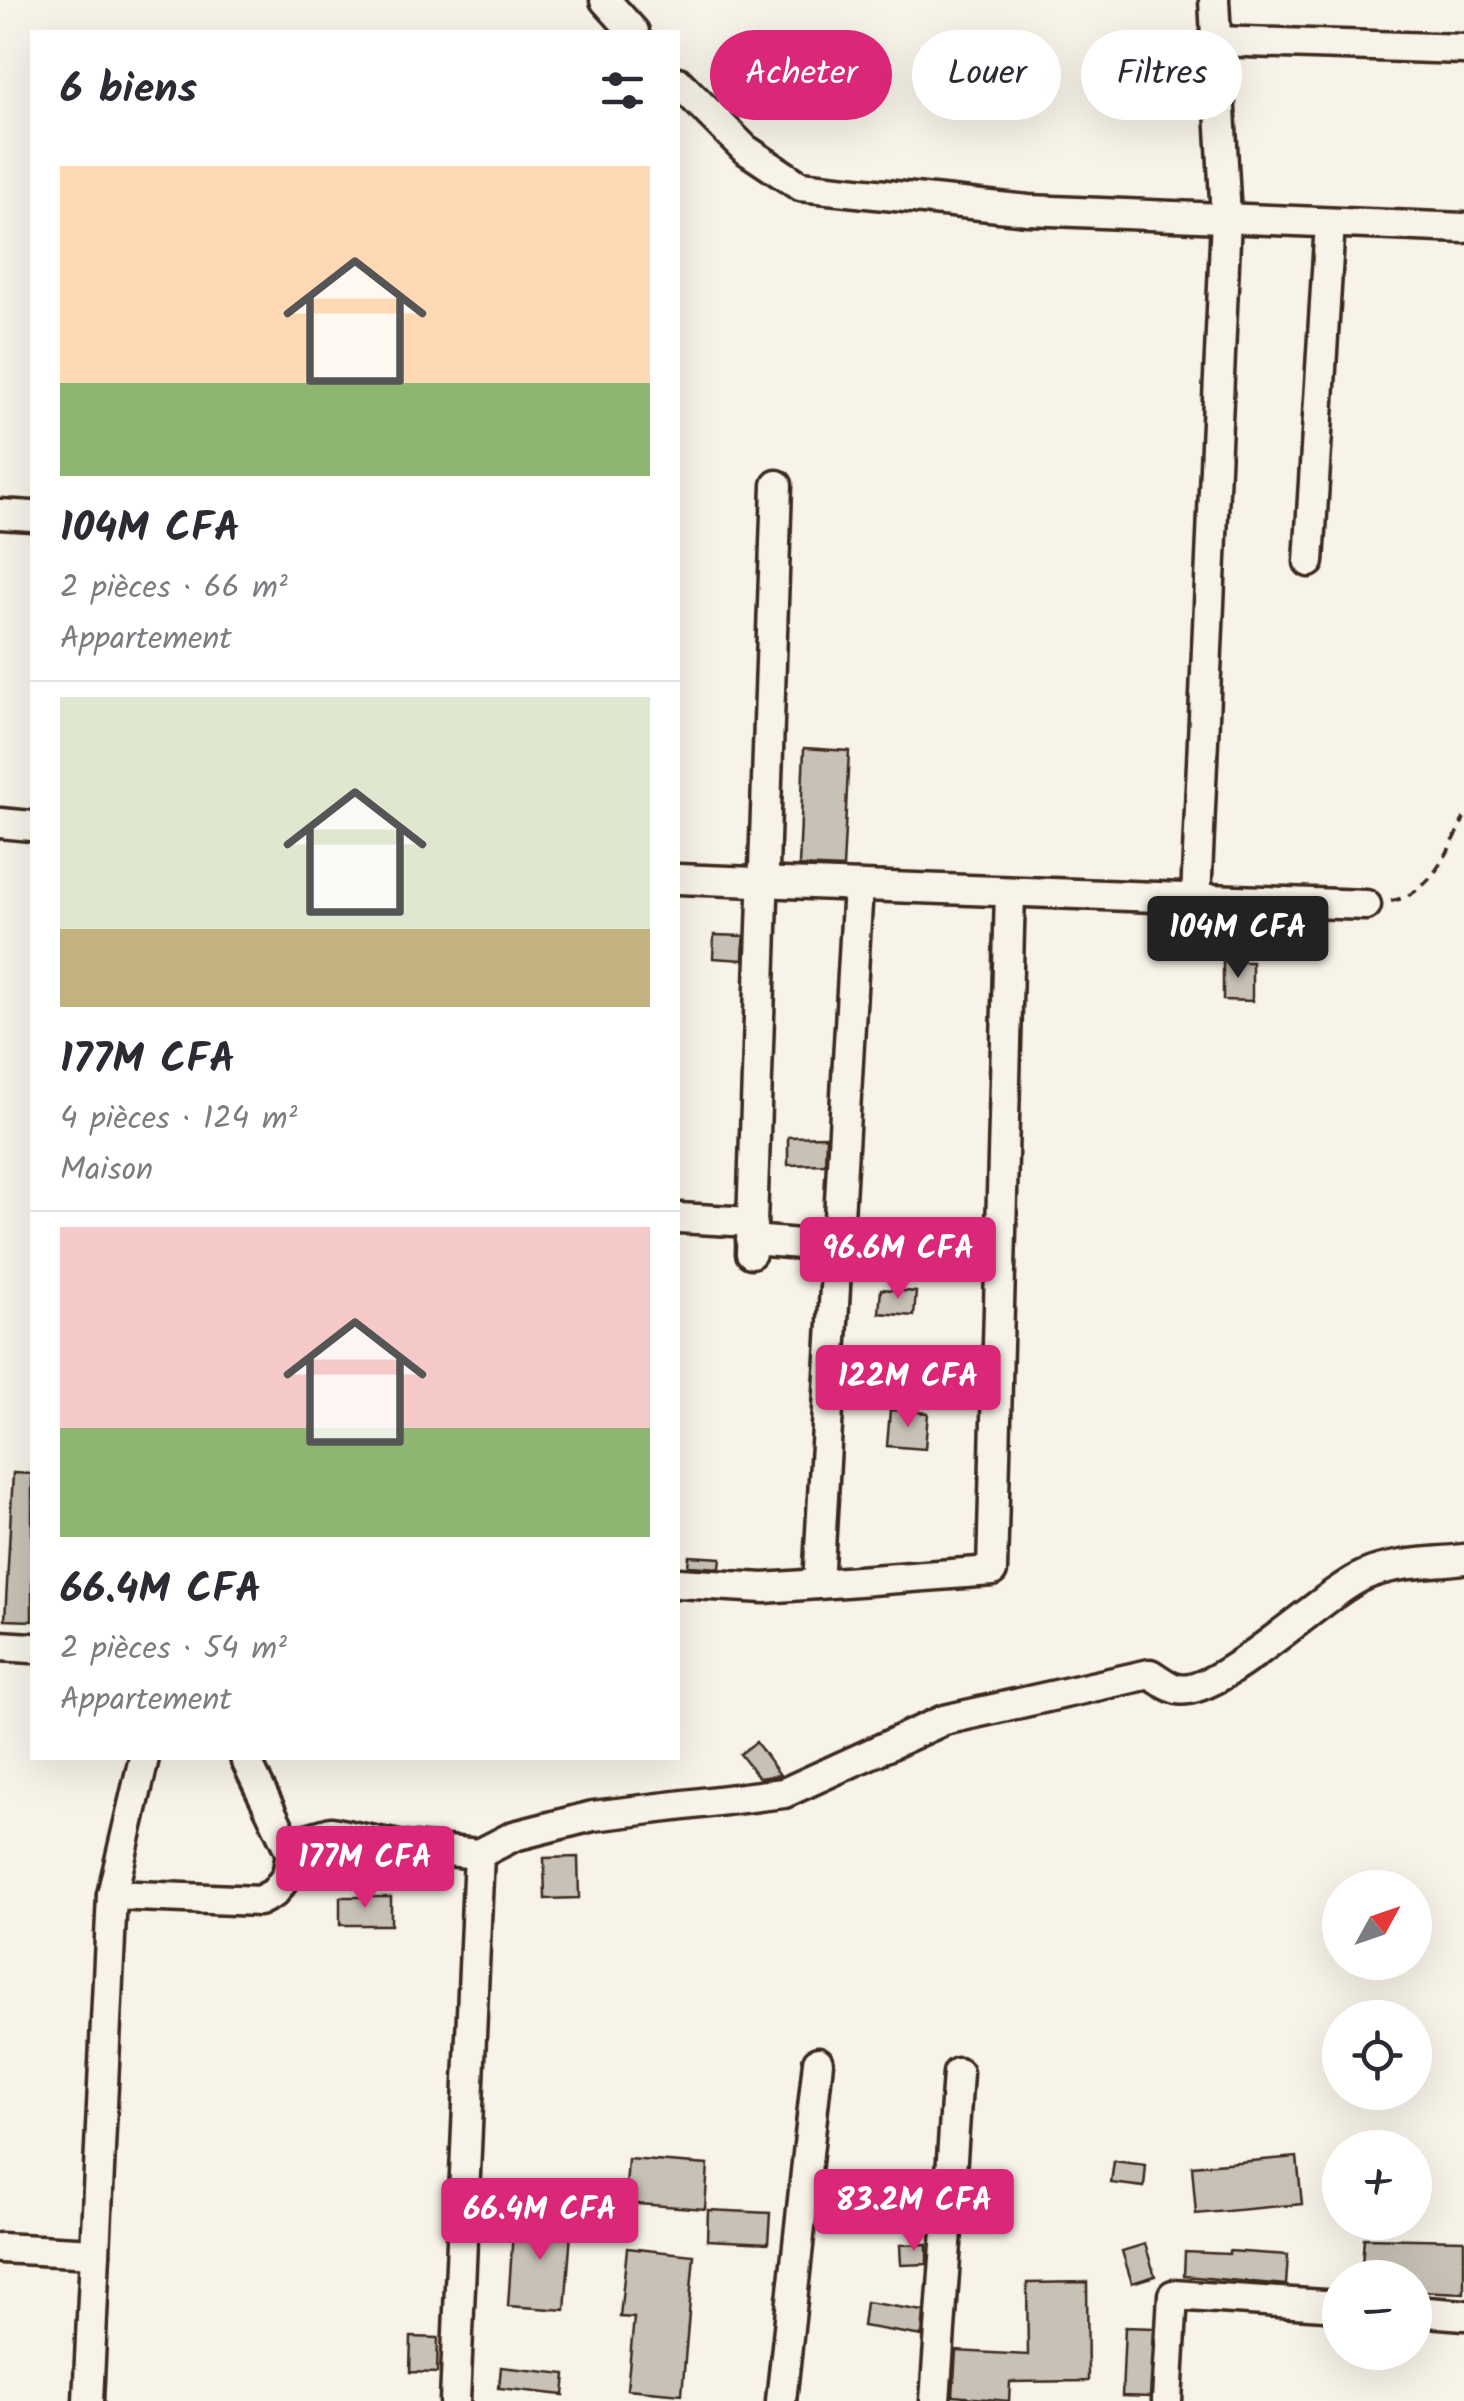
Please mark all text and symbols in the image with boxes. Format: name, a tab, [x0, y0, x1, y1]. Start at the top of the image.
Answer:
chip: Acheter	[710, 30, 892, 120]
chip: Louer	[912, 30, 1061, 120]
chip: Filtres	[1081, 30, 1242, 120]
text: 6 biens	[60, 57, 197, 124]
icon: filters	[595, 63, 650, 118]
icon: home	[265, 231, 445, 411]
text: 104M CFA	[60, 496, 240, 563]
text: 2 pièces · 66 m²	[60, 563, 288, 614]
text: Appartement	[60, 614, 232, 665]
icon: home	[265, 762, 445, 942]
pin: 104M CFA	[1135, 896, 1341, 981]
text: 104M CFA	[1169, 903, 1307, 954]
text: 177M CFA	[60, 1027, 235, 1094]
text: 4 pièces · 124 m²	[60, 1094, 297, 1145]
text: Maison	[60, 1145, 153, 1196]
pin: 96.6M CFA	[784, 1217, 1012, 1302]
text: 96.6M CFA	[822, 1224, 974, 1275]
icon: home	[265, 1292, 445, 1472]
pin: 122M CFA	[805, 1345, 1011, 1430]
text: 122M CFA	[838, 1352, 978, 1403]
text: 66.4M CFA	[60, 1557, 261, 1624]
text: 2 pièces · 54 m²	[60, 1624, 287, 1675]
text: Appartement	[60, 1675, 232, 1726]
pin: 177M CFA	[262, 1826, 468, 1911]
text: 177M CFA	[298, 1833, 432, 1884]
north arrow	[1322, 1870, 1432, 1980]
map controls	[1322, 1870, 1432, 2370]
button: locate	[1322, 2000, 1432, 2110]
button: +	[1322, 2130, 1432, 2240]
pin: 83.2M CFA	[800, 2169, 1028, 2254]
text: 83.2M CFA	[836, 2176, 992, 2227]
pin: 66.4M CFA	[426, 2178, 654, 2263]
text: 66.4M CFA	[463, 2185, 617, 2236]
button: −	[1322, 2260, 1432, 2370]

